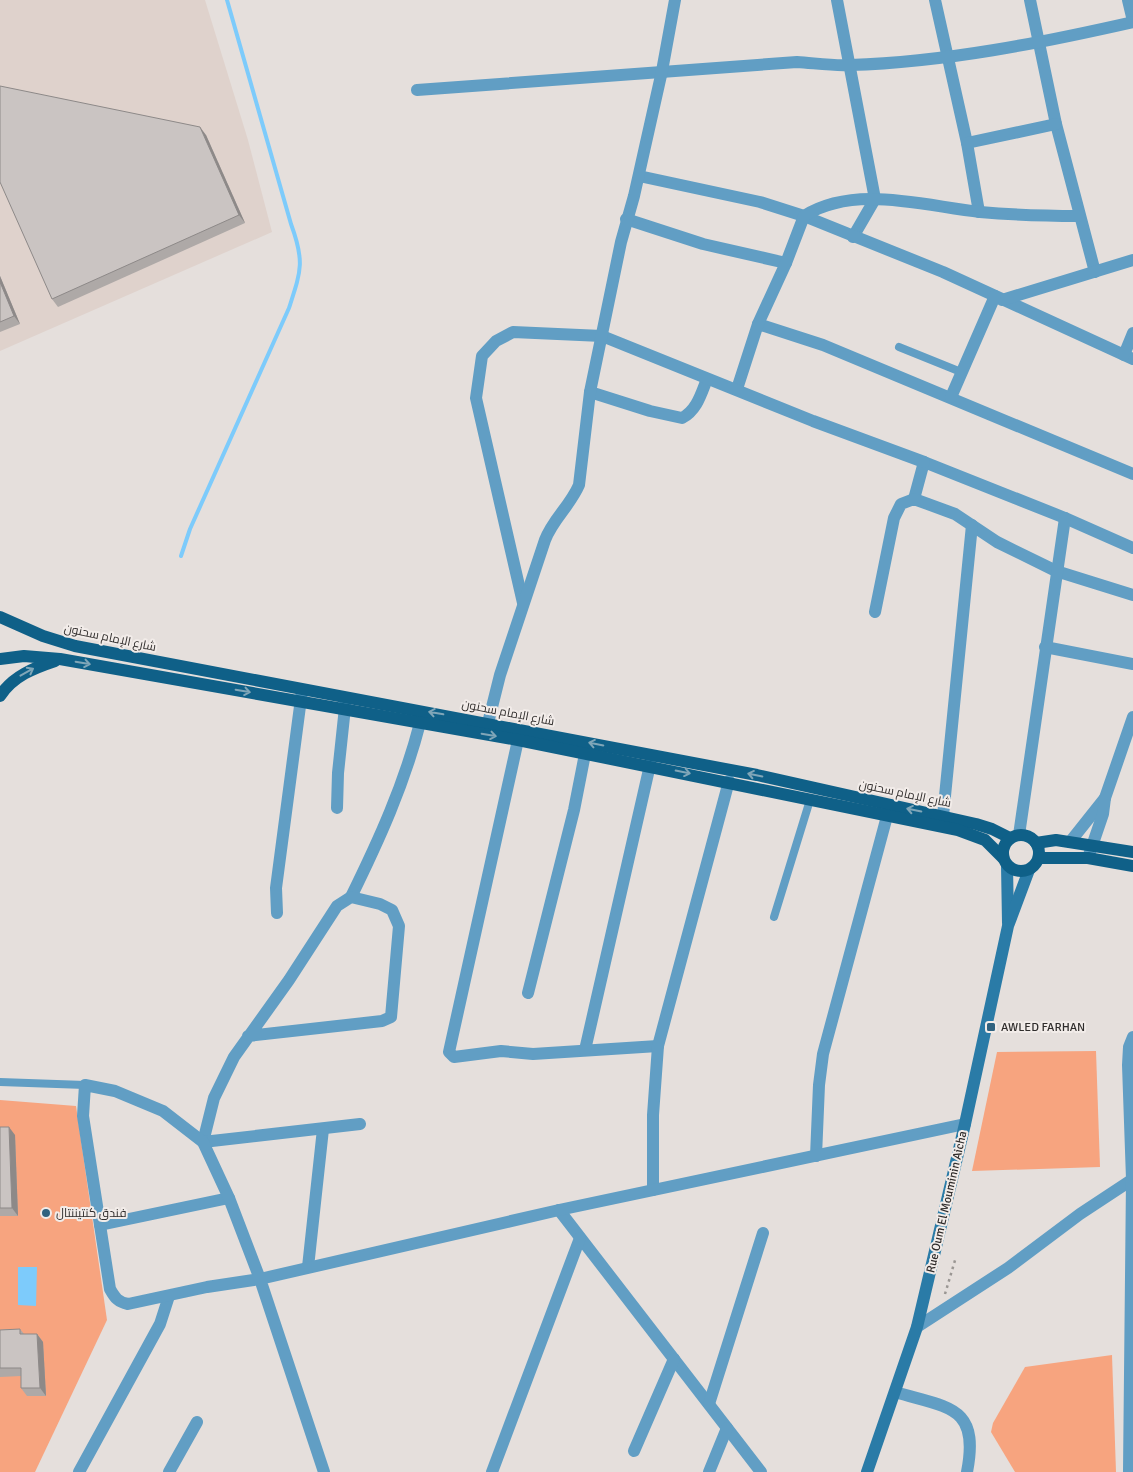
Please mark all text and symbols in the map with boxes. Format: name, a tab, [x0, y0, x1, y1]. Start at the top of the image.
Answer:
street label: شارع الإمام سحنون	[63, 621, 158, 655]
one-way arrow	[75, 658, 91, 668]
one-way arrow	[19, 667, 34, 677]
one-way arrow	[235, 686, 251, 696]
street label: شارع الإمام سحنون	[461, 697, 556, 729]
one-way arrow	[428, 707, 444, 717]
one-way arrow	[481, 730, 497, 740]
one-way arrow	[588, 738, 604, 748]
one-way arrow	[675, 768, 691, 777]
one-way arrow	[747, 770, 763, 779]
street label: شارع الإمام سحنون	[858, 777, 953, 811]
one-way arrow	[906, 805, 922, 814]
place label: AWLED FARHAN	[1001, 1020, 1085, 1035]
marker: AWLED FARHAN	[985, 1021, 997, 1033]
street label: Rue Oum El Mouminin Aicha	[923, 1130, 971, 1274]
place label: فندق كنتيننتال	[56, 1206, 126, 1221]
marker: فندق كنتيننتال	[40, 1207, 52, 1219]

